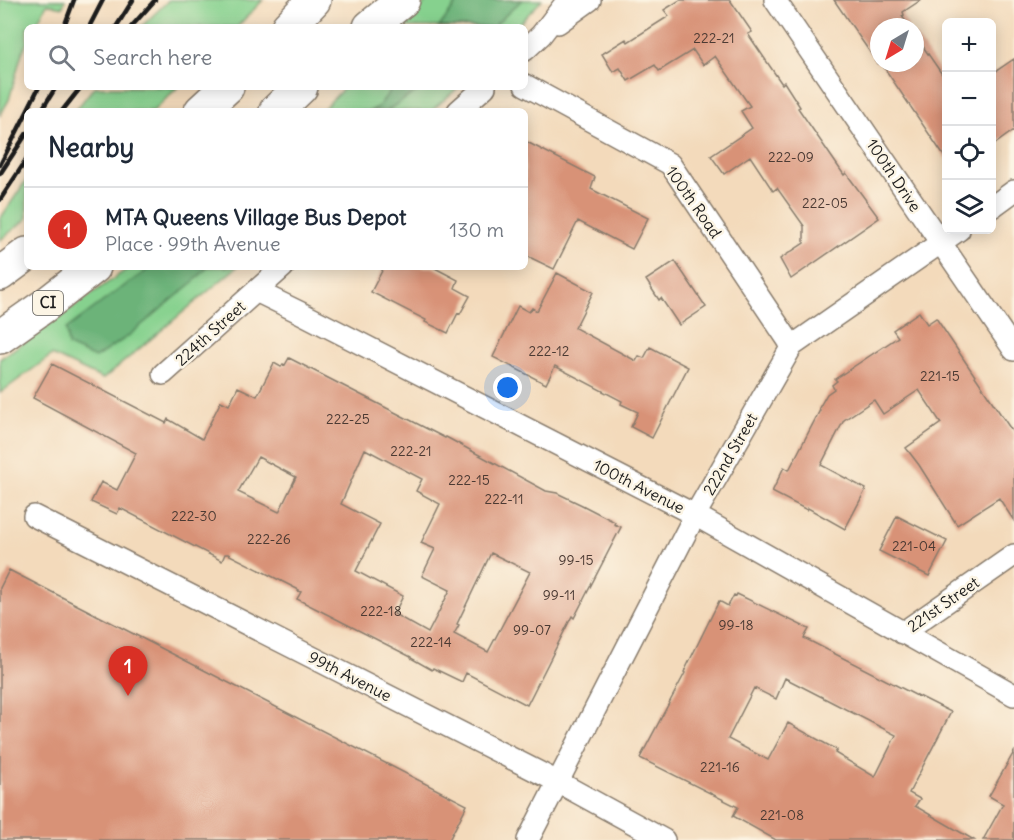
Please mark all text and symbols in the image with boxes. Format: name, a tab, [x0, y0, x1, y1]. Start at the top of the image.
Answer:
north arrow	[870, 18, 924, 72]
map controls	[942, 18, 996, 234]
button: +	[942, 18, 996, 72]
search box	[24, 24, 528, 90]
house number: 222-21	[693, 29, 735, 47]
icon: search	[45, 41, 78, 74]
text: Search here	[93, 43, 212, 71]
button: −	[942, 72, 996, 126]
button: locate	[942, 126, 996, 180]
text: Nearby	[48, 131, 134, 164]
street label: 100th Drive	[862, 135, 926, 215]
house number: 222-09	[768, 148, 814, 166]
street label: 100th Road	[662, 162, 726, 242]
button: layers	[942, 180, 996, 234]
house number: 222-05	[802, 194, 848, 212]
text: MTA Queens Village Bus Depot	[105, 203, 406, 231]
text: 1	[64, 217, 71, 242]
text: 130 m	[449, 217, 504, 242]
text: Place · 99th Avenue	[105, 231, 280, 256]
road number: CI	[33, 291, 63, 315]
street label: 224th Street	[171, 296, 250, 370]
house number: 222-12	[528, 342, 570, 360]
house number: 221-15	[920, 367, 960, 385]
your location	[493, 373, 522, 402]
street label: 222nd Street	[698, 409, 762, 499]
house number: 222-25	[326, 410, 370, 428]
house number: 222-21	[390, 442, 432, 460]
street label: 100th Avenue	[590, 455, 688, 517]
house number: 222-15	[448, 471, 490, 489]
house number: 222-11	[485, 490, 523, 508]
house number: 222-30	[171, 507, 217, 525]
house number: 222-26	[247, 530, 291, 548]
house number: 221-04	[892, 537, 936, 555]
house number: 99-15	[558, 551, 594, 569]
street label: 221st Street	[903, 572, 983, 636]
house number: 99-11	[543, 586, 575, 604]
house number: 222-18	[360, 602, 402, 620]
house number: 99-18	[718, 616, 754, 634]
house number: 99-07	[513, 621, 551, 639]
house number: 222-14	[410, 633, 452, 651]
pin: 1	[108, 646, 148, 696]
street label: 99th Avenue	[305, 647, 395, 705]
house number: 221-16	[700, 758, 740, 776]
house number: 221-08	[760, 806, 804, 824]

